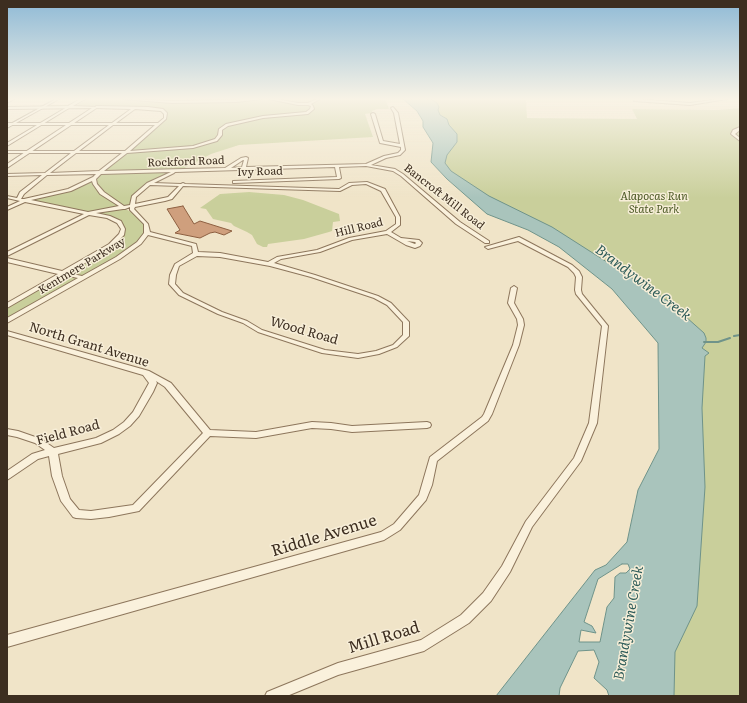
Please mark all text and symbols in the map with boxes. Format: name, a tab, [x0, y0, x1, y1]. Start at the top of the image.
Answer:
street label: Rockford Road	[147, 154, 225, 170]
street label: Bancroft Mill Road	[401, 161, 487, 233]
street label: Ivy Road	[237, 165, 283, 179]
park label: Alapocas Run State Park	[620, 190, 688, 216]
street label: Hill Road	[334, 216, 384, 240]
street label: Kentmere Parkway	[36, 235, 128, 297]
water label: Brandywine Creek	[592, 241, 694, 325]
street label: Wood Road	[268, 314, 340, 348]
street label: North Grant Avenue	[27, 319, 151, 371]
street label: Field Road	[35, 417, 101, 449]
street label: Riddle Avenue	[269, 511, 379, 561]
water label: Brandywine Creek	[611, 565, 647, 681]
street label: Mill Road	[346, 618, 422, 658]

